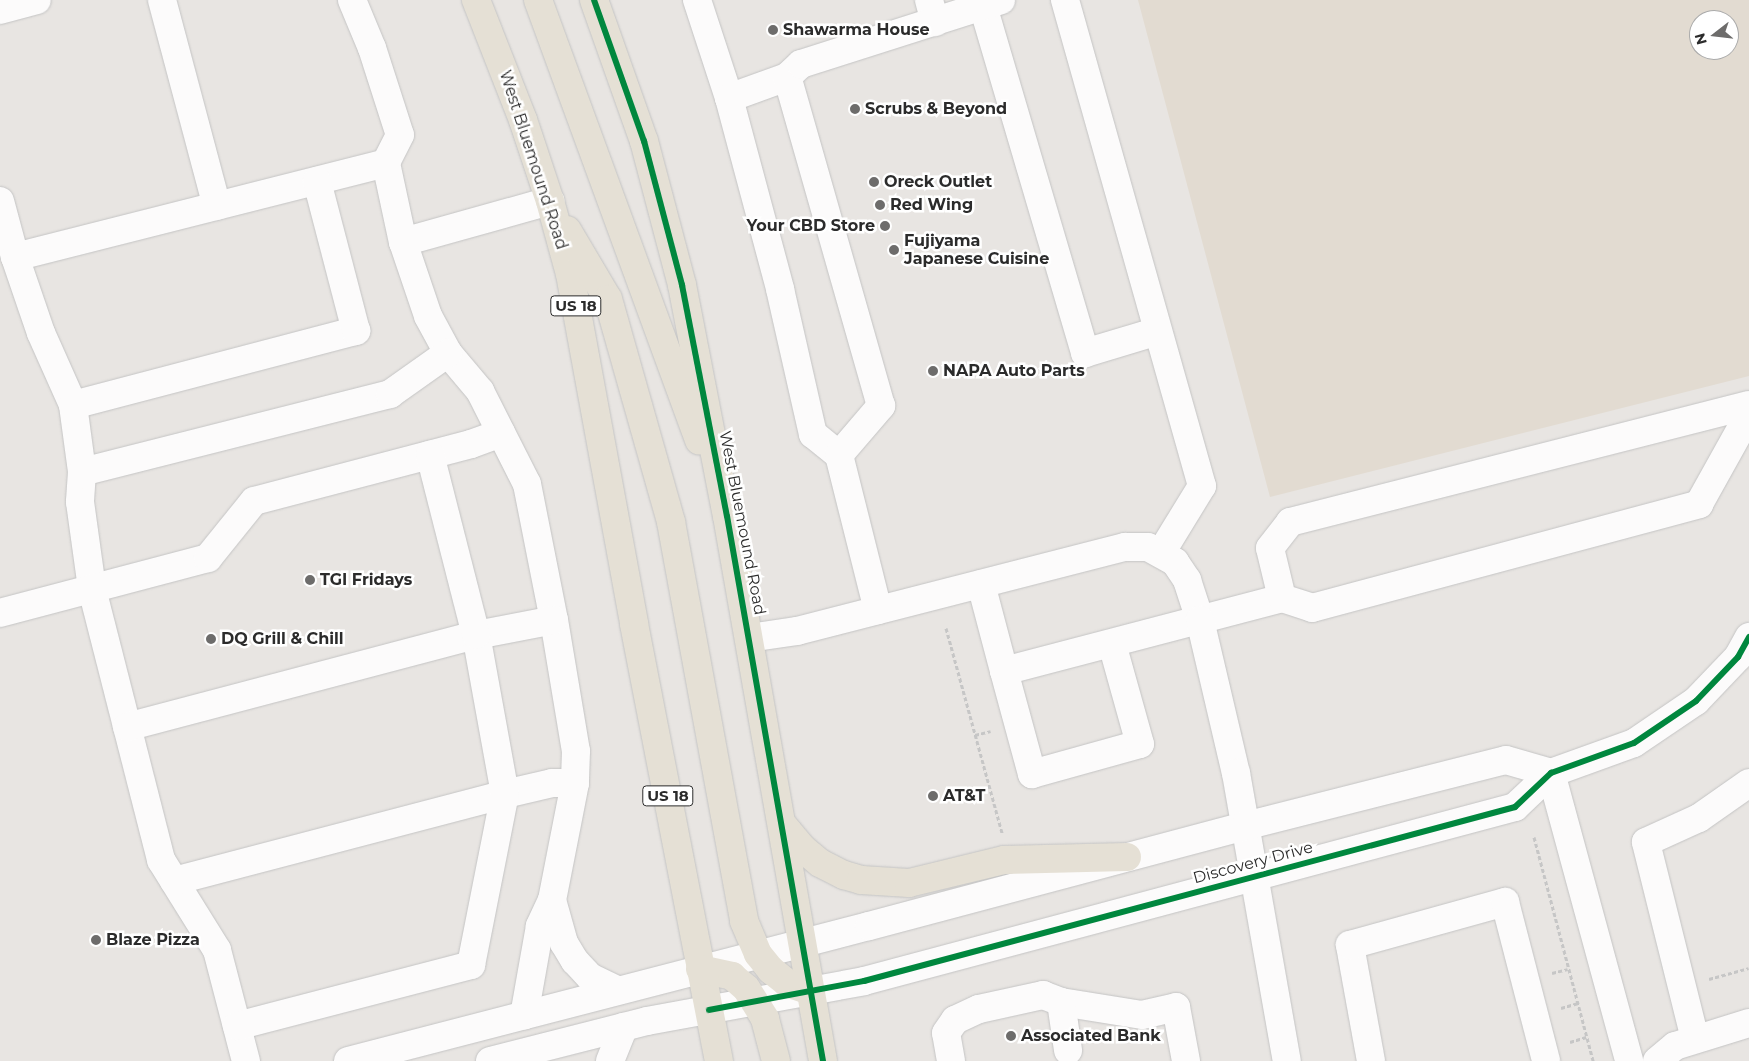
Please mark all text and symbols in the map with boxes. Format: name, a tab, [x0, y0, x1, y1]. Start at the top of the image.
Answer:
north arrow	[1689, 10, 1739, 60]
place label: Shawarma House	[783, 20, 930, 40]
marker: Shawarma House	[767, 24, 779, 36]
text: N	[1690, 31, 1711, 47]
street label: West Bluemound Road	[495, 68, 571, 252]
place label: Scrubs & Beyond	[865, 99, 1007, 119]
marker: Scrubs & Beyond	[849, 103, 861, 115]
place label: Oreck Outlet	[884, 172, 992, 192]
marker: Oreck Outlet	[868, 176, 880, 188]
place label: Red Wing	[890, 195, 973, 215]
marker: Red Wing	[874, 199, 886, 211]
place label: Your CBD Store	[746, 216, 875, 236]
marker: Your CBD Store	[879, 220, 891, 232]
place label: Fujiyama Japanese Cuisine	[904, 231, 1049, 269]
marker: Fujiyama Japanese Cuisine	[888, 244, 900, 256]
road number: US 18	[550, 294, 602, 318]
place label: NAPA Auto Parts	[943, 361, 1085, 381]
marker: NAPA Auto Parts	[927, 365, 939, 377]
street label: West Bluemound Road	[715, 429, 769, 617]
place label: TGI Fridays	[320, 570, 412, 590]
marker: TGI Fridays	[304, 574, 316, 586]
place label: DQ Grill & Chill	[221, 629, 344, 649]
marker: DQ Grill & Chill	[205, 633, 217, 645]
road number: US 18	[642, 784, 694, 808]
place label: AT&T	[943, 786, 985, 806]
marker: AT&T	[927, 790, 939, 802]
street label: Discovery Drive	[1191, 838, 1315, 888]
place label: Blaze Pizza	[106, 930, 200, 950]
marker: Blaze Pizza	[90, 934, 102, 946]
place label: Associated Bank	[1021, 1026, 1161, 1046]
marker: Associated Bank	[1005, 1030, 1017, 1042]

